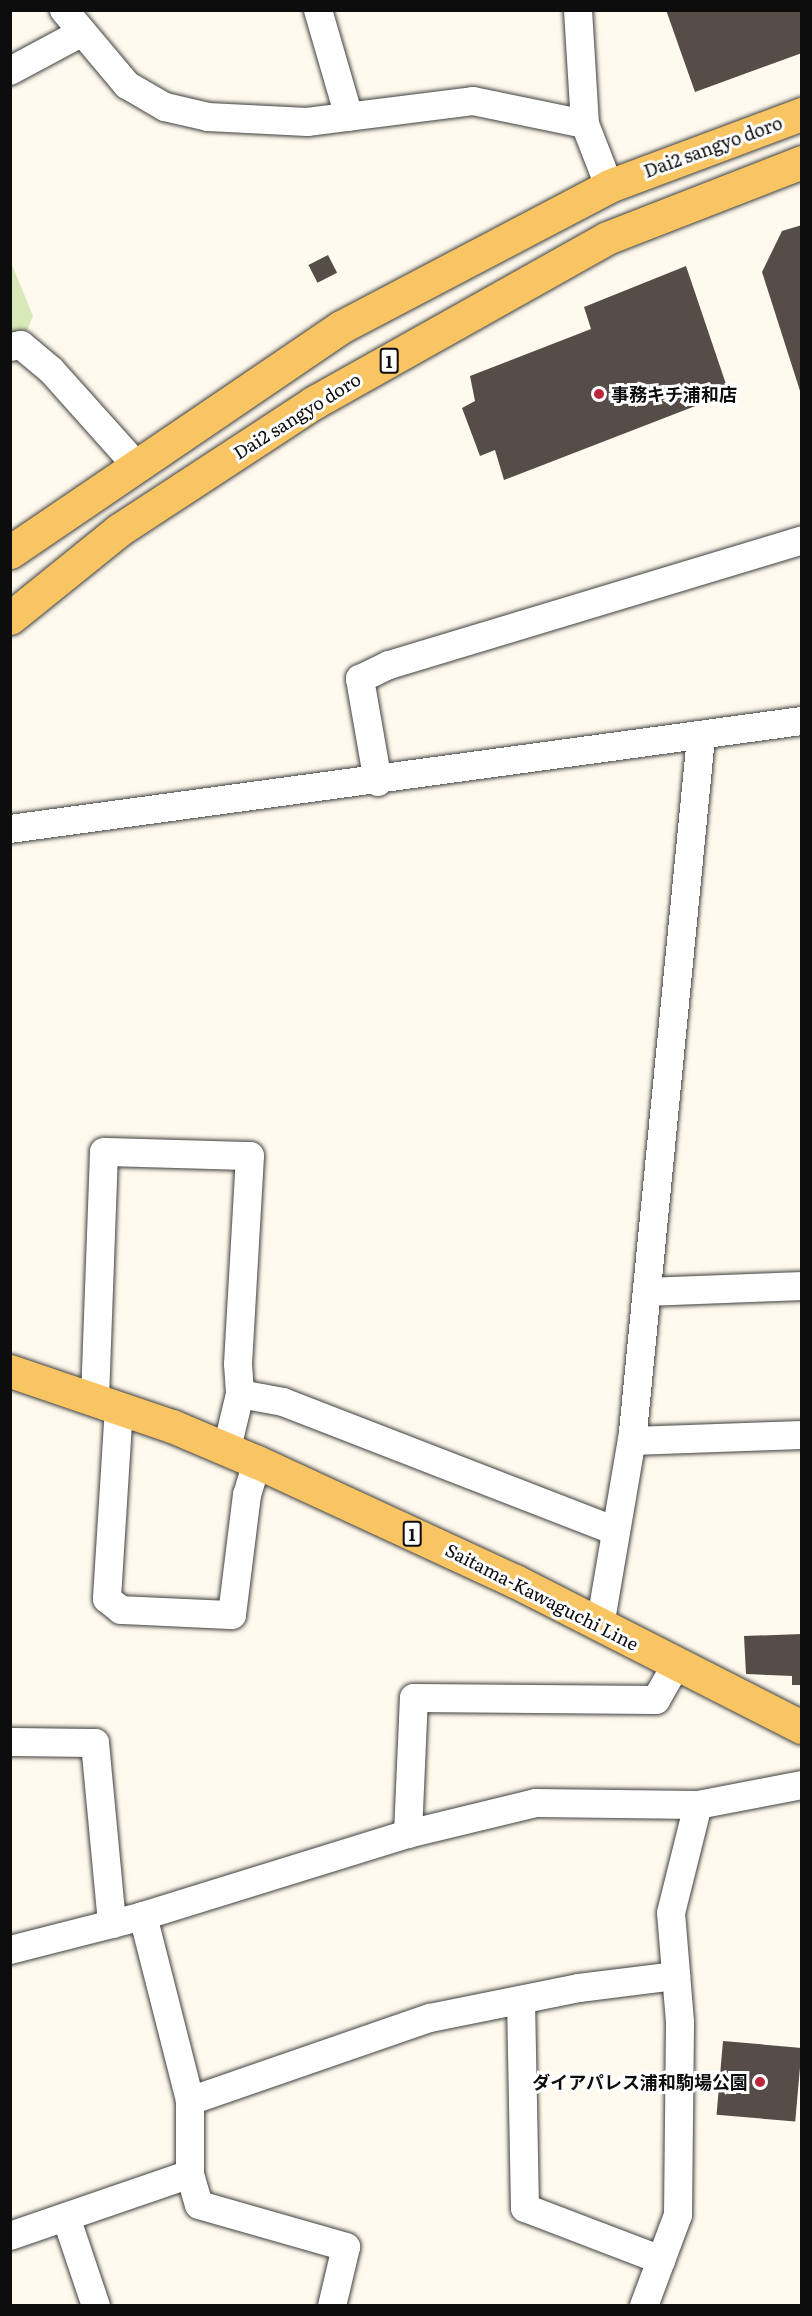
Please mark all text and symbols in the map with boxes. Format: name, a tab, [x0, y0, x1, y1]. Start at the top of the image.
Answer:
street label: Dai2 sangyo doro	[641, 112, 785, 182]
road number: 1	[378, 348, 400, 374]
street label: Dai2 sangyo doro	[229, 368, 365, 464]
place label: 事務キチ浦和店	[611, 383, 737, 405]
marker: 事務キチ浦和店	[592, 387, 606, 401]
road number: 1	[402, 1521, 422, 1547]
street label: Saitama-Kawaguchi Line	[442, 1539, 642, 1655]
place label: ダイアパレス浦和駒場公園	[532, 2071, 748, 2093]
marker: ダイアパレス浦和駒場公園	[753, 2075, 767, 2089]

